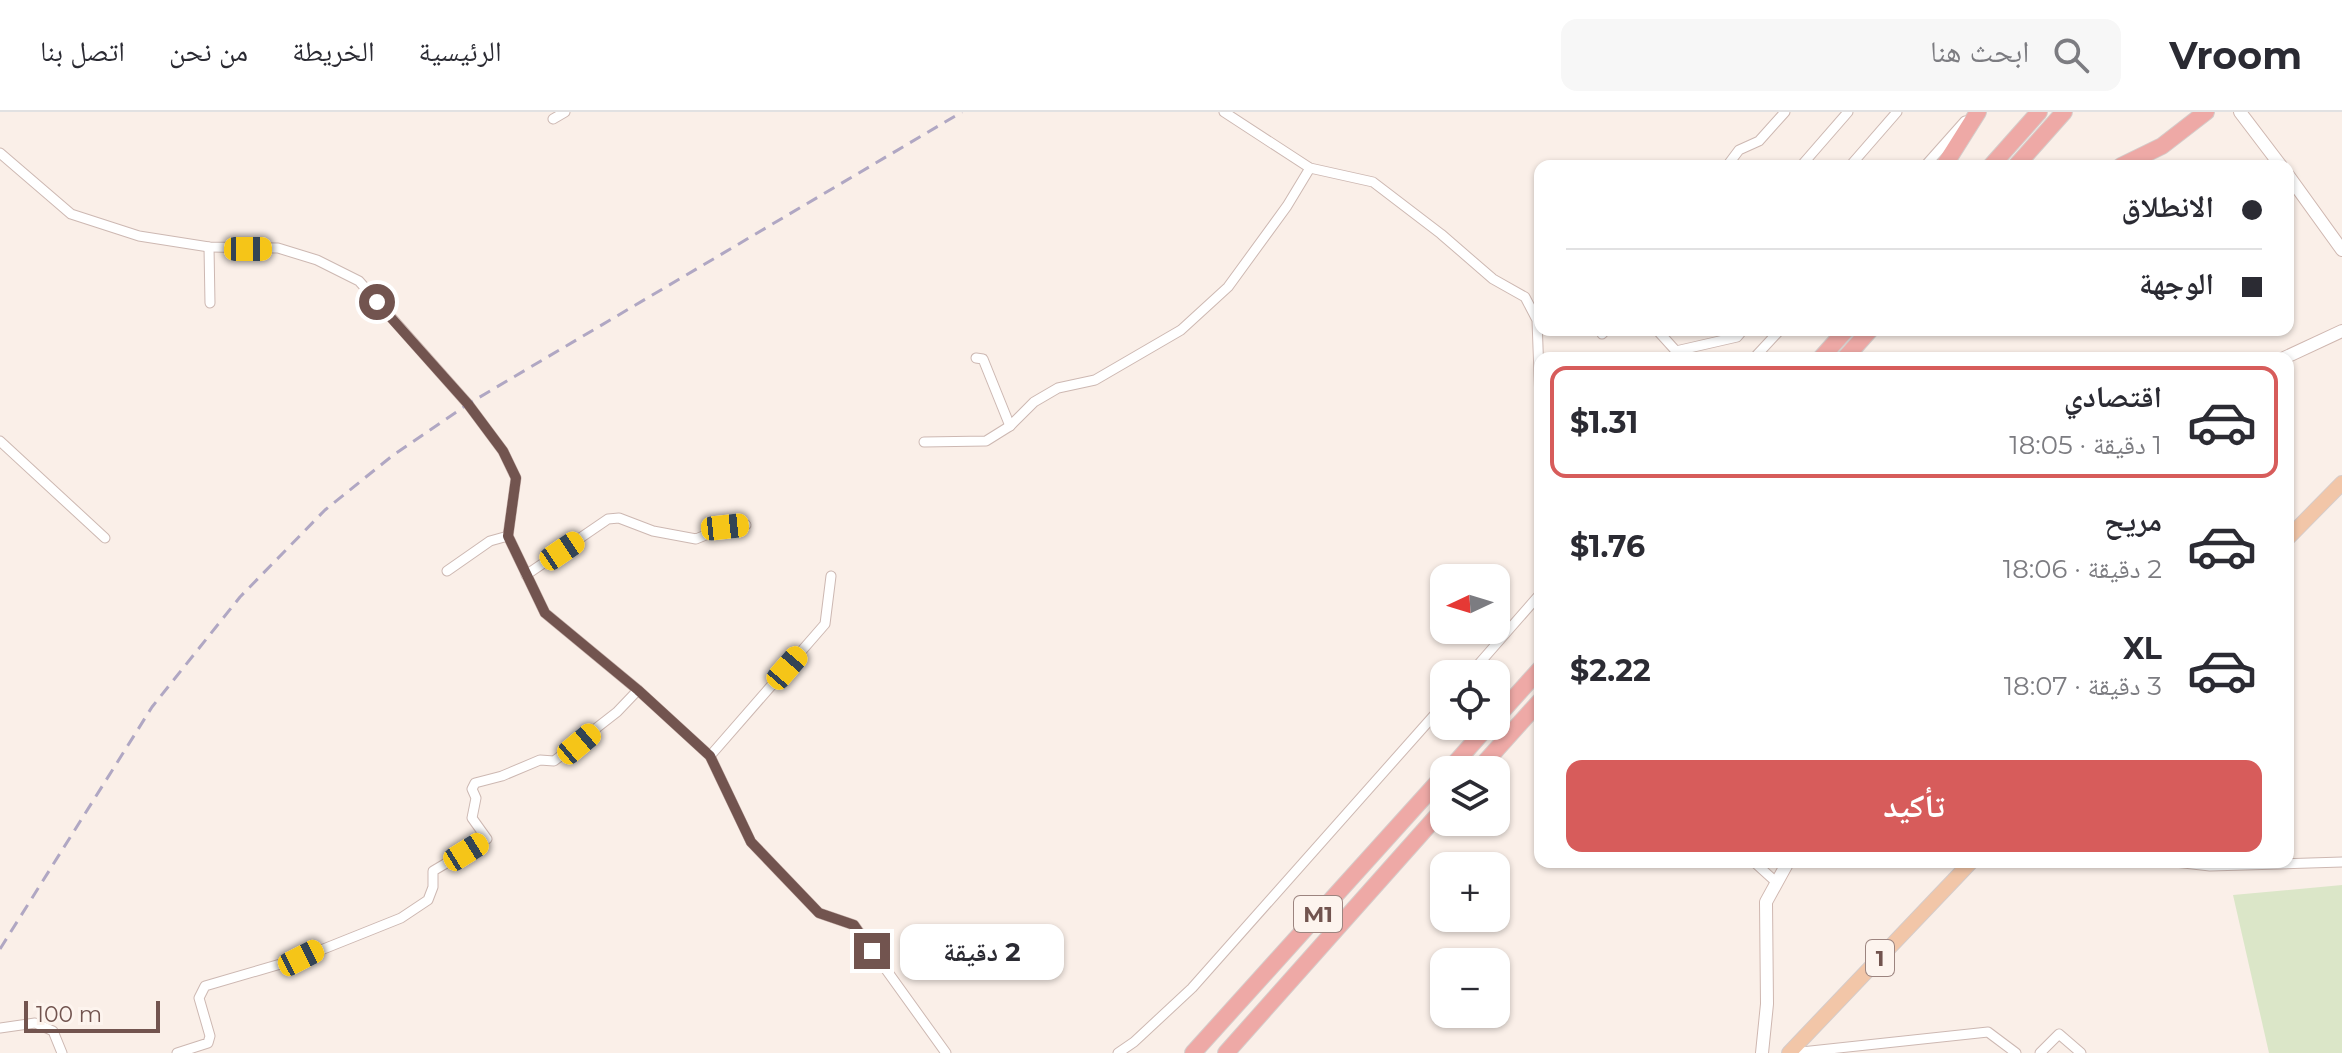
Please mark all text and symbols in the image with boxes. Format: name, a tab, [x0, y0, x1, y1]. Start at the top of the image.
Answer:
search box	[1561, 19, 2121, 91]
text: Vroom	[2169, 32, 2302, 79]
text: ابحث هنا	[1930, 33, 2029, 70]
icon: search	[2049, 33, 2093, 77]
text: اتصل بنا	[40, 34, 125, 68]
text: من نحن	[169, 34, 248, 68]
text: الخريطة	[292, 34, 375, 68]
text: الرئيسية	[419, 34, 502, 68]
text: الانطلاق	[2121, 188, 2214, 225]
car	[224, 237, 272, 261]
text: الوجهة	[2139, 265, 2214, 302]
route start	[359, 284, 395, 320]
text: اقتصادي	[2064, 378, 2162, 415]
icon: car	[2186, 386, 2258, 458]
text: $1.31	[1570, 404, 1638, 441]
text: 1 دقيقة · 18:05	[2009, 429, 2162, 461]
text: مريح	[2104, 502, 2162, 539]
icon: car	[2186, 510, 2258, 582]
car	[700, 513, 750, 541]
car	[535, 528, 589, 574]
text: $1.76	[1570, 528, 1645, 565]
text: 2 دقيقة · 18:06	[2003, 553, 2162, 585]
north arrow	[1430, 564, 1510, 644]
map controls	[1430, 564, 1510, 1028]
text: XL	[2123, 630, 2162, 667]
icon: car	[2186, 634, 2258, 706]
car	[762, 642, 812, 694]
text: $2.22	[1570, 652, 1651, 689]
button: locate	[1430, 660, 1510, 740]
text: 3 دقيقة · 18:07	[2004, 670, 2162, 702]
car	[553, 719, 605, 769]
button: layers	[1430, 756, 1510, 836]
button: تأكيد	[1566, 760, 2262, 852]
car	[439, 829, 493, 875]
button: +	[1430, 852, 1510, 932]
road number: M1	[1294, 896, 1342, 932]
callout: 2 دقيقة	[900, 923, 1064, 979]
route end	[854, 933, 890, 969]
car	[274, 936, 328, 980]
text: 2 دقيقة	[943, 936, 1021, 968]
road number: 1	[1866, 940, 1894, 976]
button: −	[1430, 948, 1510, 1028]
scale bar	[24, 997, 160, 1033]
text: 100 m	[36, 1001, 102, 1028]

